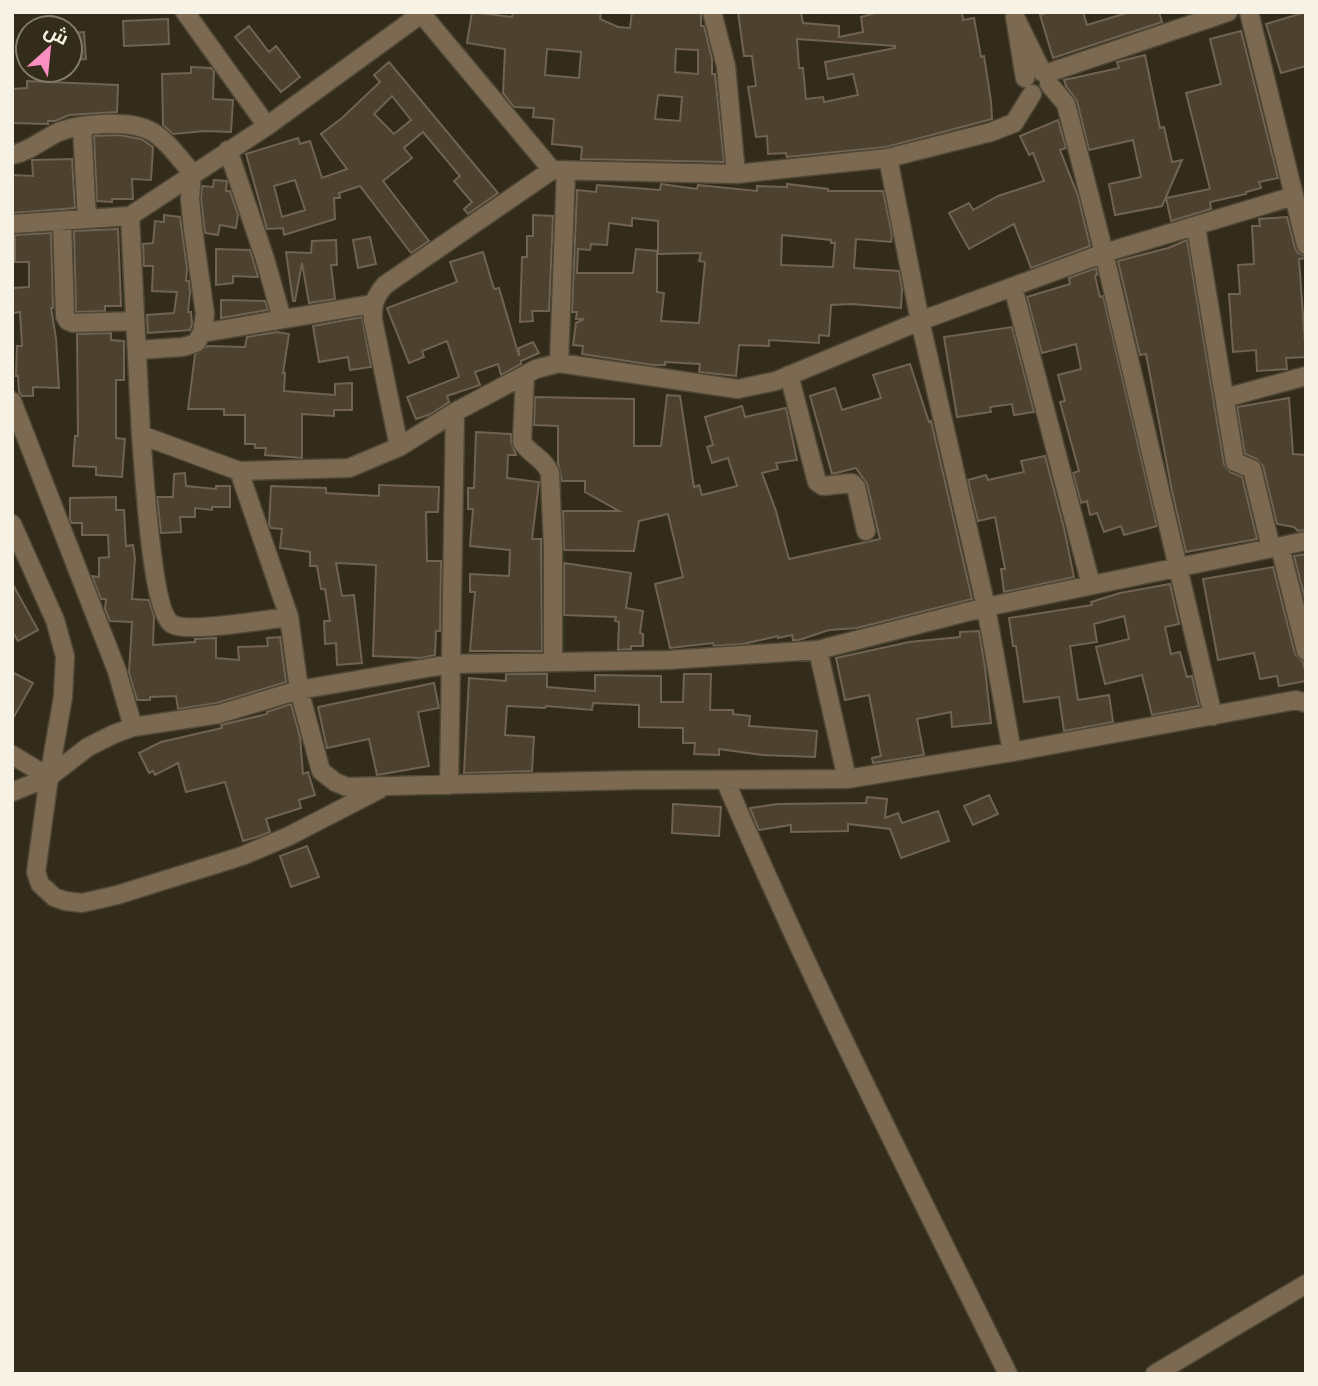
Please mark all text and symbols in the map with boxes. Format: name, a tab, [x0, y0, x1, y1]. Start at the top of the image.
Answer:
north arrow	[14, 14, 84, 84]
text: ش	[40, 19, 73, 50]

